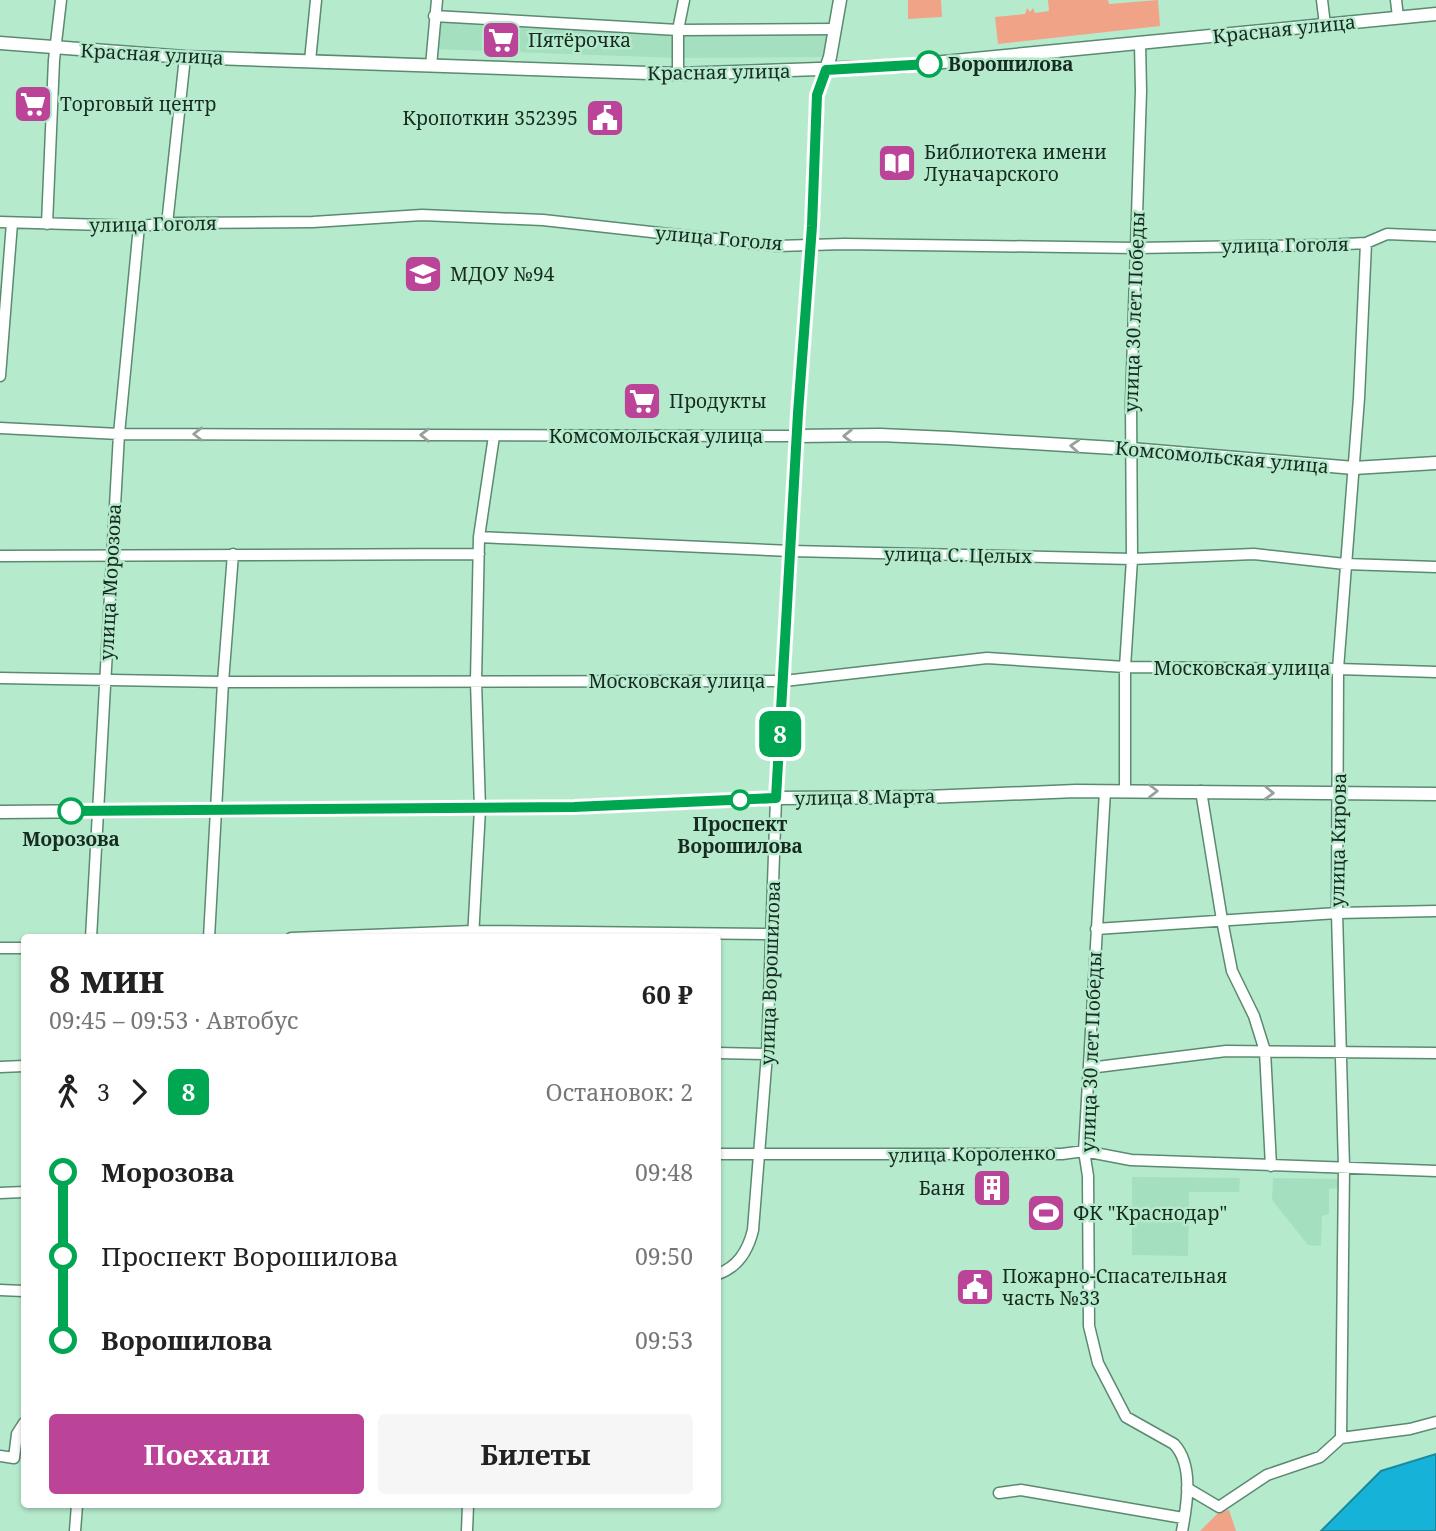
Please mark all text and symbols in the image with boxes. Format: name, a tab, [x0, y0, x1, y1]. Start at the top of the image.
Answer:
street label: Красная улица	[1211, 9, 1357, 49]
supermarket icon: Пятёрочка	[480, 19, 522, 61]
place label: Пятёрочка	[528, 27, 631, 53]
street label: Красная улица	[80, 37, 224, 71]
marker: Ворошилова	[916, 51, 942, 77]
place label: Ворошилова	[948, 51, 1074, 77]
street label: Красная улица	[647, 58, 791, 86]
supermarket icon: Торговый центр	[12, 83, 54, 125]
place label: Торговый центр	[60, 91, 216, 117]
public building icon: Кропоткин 352395	[584, 97, 626, 139]
place label: Кропоткин 352395	[402, 105, 578, 131]
place label: Библиотека имени Луначарского	[924, 139, 1107, 187]
library icon: Библиотека имени Луначарского	[876, 142, 918, 184]
street label: улица Гоголя	[89, 210, 217, 238]
street label: улица 30 лет Победы	[1117, 211, 1151, 413]
street label: улица Гоголя	[654, 219, 784, 257]
street label: улица Гоголя	[1221, 231, 1349, 259]
school or university icon: МДОУ №94	[402, 253, 444, 295]
place label: МДОУ №94	[450, 261, 555, 287]
supermarket icon: Продукты	[621, 380, 663, 422]
place label: Продукты	[669, 388, 766, 414]
street label: Комсомольская улица	[549, 423, 763, 449]
one-way arrow	[192, 426, 203, 442]
one-way arrow	[420, 427, 431, 442]
one-way arrow	[842, 428, 852, 444]
street label: Комсомольская улица	[1114, 435, 1330, 479]
one-way arrow	[1069, 439, 1080, 454]
street label: улица Морозова	[93, 503, 127, 661]
street label: улица С. Целых	[884, 541, 1032, 569]
street label: Московская улица	[1153, 655, 1331, 681]
street label: Московская улица	[588, 668, 766, 694]
line badge: 8	[757, 711, 803, 757]
text: 8	[773, 717, 787, 750]
street label: улица Кирова	[1324, 773, 1352, 907]
street label: улица 8 Марта	[794, 783, 936, 811]
one-way arrow	[1148, 783, 1159, 799]
one-way arrow	[1264, 785, 1275, 800]
marker: Проспект Ворошилова	[730, 790, 750, 810]
marker: Морозова	[58, 798, 84, 824]
place label: Проспект Ворошилова	[677, 811, 803, 859]
place label: Морозова	[22, 826, 120, 852]
street label: улица Ворошилова	[754, 880, 786, 1066]
street label: улица 30 лет Победы	[1074, 951, 1108, 1153]
text: 8 мин	[49, 952, 164, 1004]
text: 60 ₽	[642, 976, 693, 1012]
text: 09:45 – 09:53 · Автобус	[49, 1004, 298, 1036]
icon: walk	[49, 1073, 87, 1111]
icon: forward	[120, 1073, 158, 1111]
text: 8	[182, 1075, 195, 1108]
text: 3	[97, 1076, 110, 1108]
text: Остановок: 2	[546, 1076, 693, 1108]
street label: улица Короленко	[888, 1140, 1056, 1168]
text: Морозова	[101, 1154, 235, 1190]
text: 09:48	[635, 1156, 693, 1188]
building icon: Баня	[971, 1167, 1013, 1209]
place label: Баня	[919, 1175, 965, 1201]
sports icon: ФК "Краснодар"	[1025, 1192, 1067, 1234]
place label: ФК "Краснодар"	[1073, 1200, 1227, 1226]
text: Проспект Ворошилова	[101, 1238, 399, 1274]
text: 09:50	[635, 1240, 693, 1272]
place label: Пожарно-Спасательная часть №33	[1002, 1263, 1227, 1311]
public building icon: Пожарно-Спасательная часть №33	[954, 1266, 996, 1308]
text: Ворошилова	[101, 1322, 273, 1358]
text: 09:53	[635, 1324, 693, 1356]
button: Поехали	[49, 1414, 364, 1494]
button: Билеты	[378, 1414, 693, 1494]

